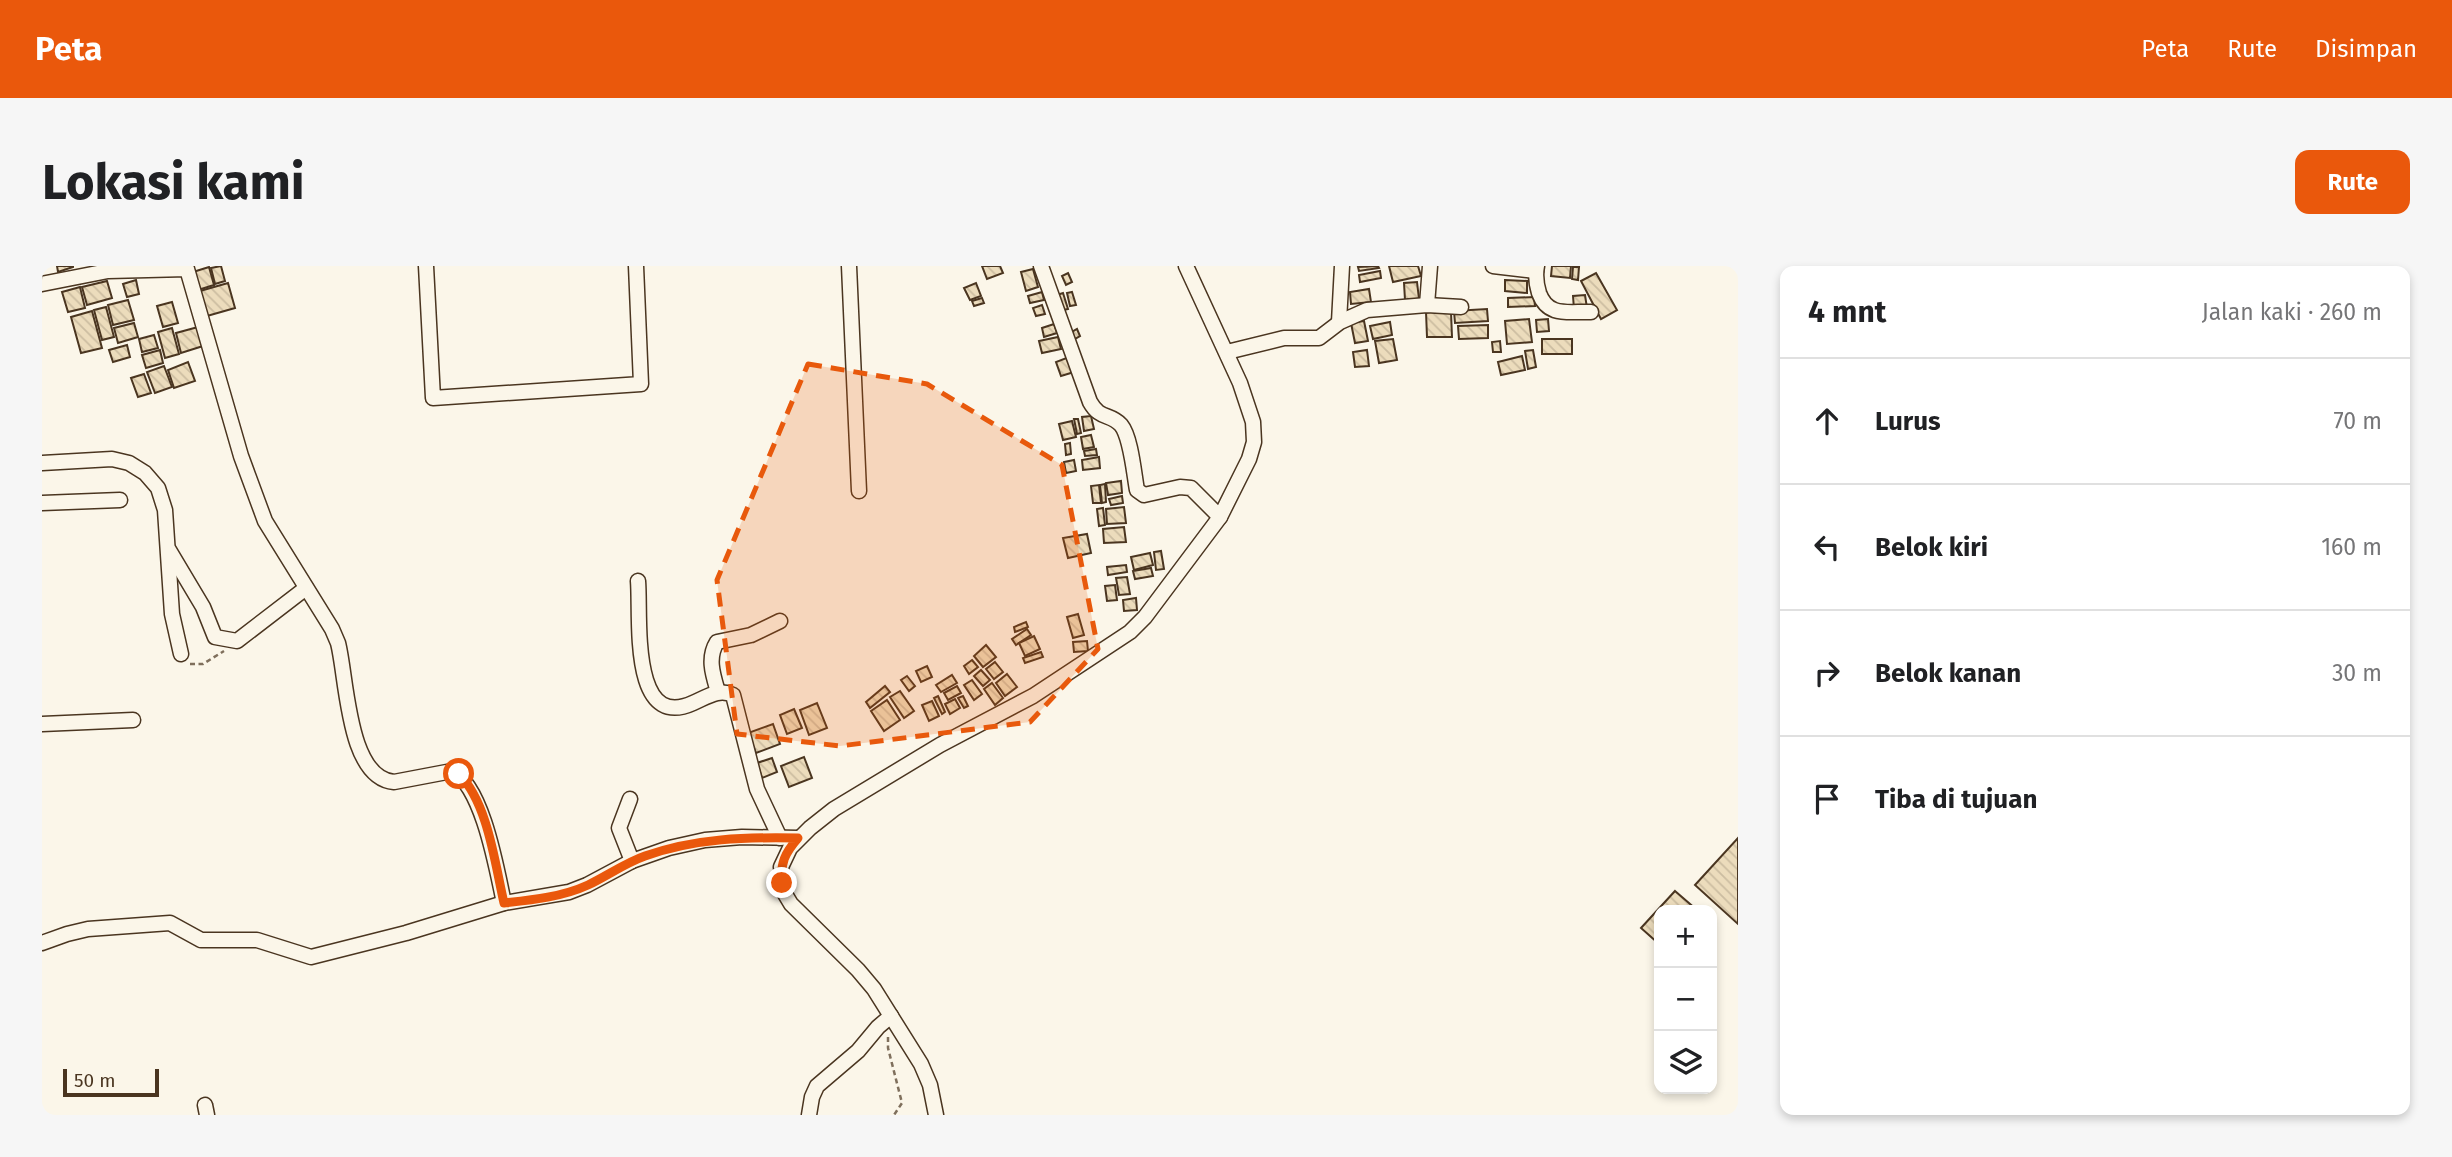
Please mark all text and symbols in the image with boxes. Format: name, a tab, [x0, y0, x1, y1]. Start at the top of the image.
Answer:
text: Peta	[35, 29, 102, 69]
text: Peta	[2141, 35, 2189, 63]
text: Rute	[2227, 35, 2277, 63]
text: Disimpan	[2315, 35, 2417, 63]
button: Rute	[2295, 150, 2410, 214]
text: Lokasi kami	[42, 153, 305, 212]
text: 4 mnt	[1808, 294, 1886, 330]
text: Jalan kaki · 260 m	[2202, 298, 2382, 326]
icon: ahead	[1808, 402, 1846, 440]
text: Lurus	[1875, 406, 1941, 437]
text: 70 m	[2333, 407, 2382, 435]
icon: left	[1808, 528, 1846, 566]
text: Belok kiri	[1875, 532, 1988, 563]
text: 160 m	[2321, 533, 2382, 561]
icon: right	[1808, 654, 1846, 692]
text: Belok kanan	[1875, 658, 2021, 689]
text: 30 m	[2332, 659, 2382, 687]
route start	[443, 758, 474, 789]
icon: arrive	[1808, 780, 1846, 818]
text: Tiba di tujuan	[1875, 784, 2037, 815]
route end	[766, 867, 797, 898]
map controls	[1654, 905, 1717, 1094]
button: +	[1654, 905, 1717, 968]
button: −	[1654, 968, 1717, 1031]
button: layers	[1654, 1031, 1717, 1094]
scale bar	[63, 1066, 159, 1098]
text: 50 m	[74, 1069, 115, 1092]

